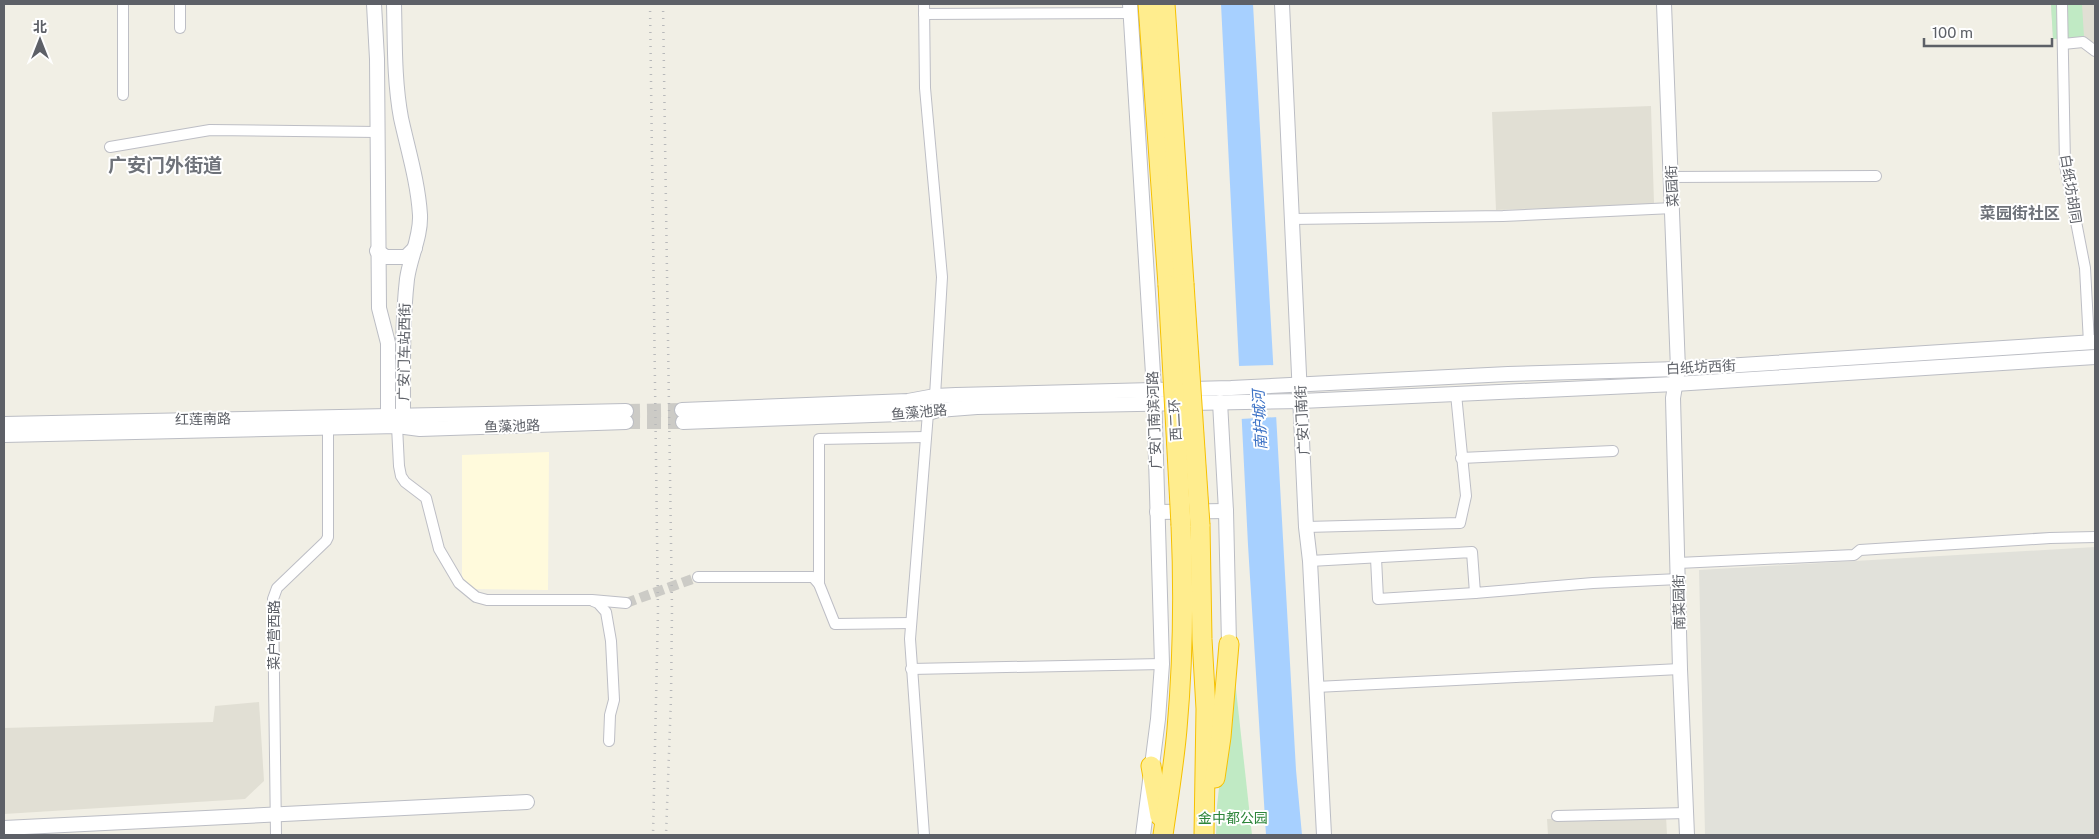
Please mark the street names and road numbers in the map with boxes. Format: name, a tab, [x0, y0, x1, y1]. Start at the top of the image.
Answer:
street label: 白纸坊胡同	[2058, 153, 2084, 225]
street label: 菜园街	[1663, 165, 1681, 207]
street label: 广安门车站西街	[395, 303, 413, 401]
street label: 白纸坊西街	[1666, 357, 1736, 377]
street label: 广安门南滨河路	[1144, 371, 1164, 469]
street label: 广安门南街	[1292, 385, 1312, 455]
street label: 西二环	[1166, 399, 1184, 441]
street label: 鱼藻池路	[890, 402, 948, 422]
street label: 红莲南路	[175, 411, 231, 427]
street label: 鱼藻池路	[484, 417, 540, 435]
street label: 南菜园街	[1671, 574, 1687, 630]
street label: 菜户营西路	[266, 600, 282, 670]

